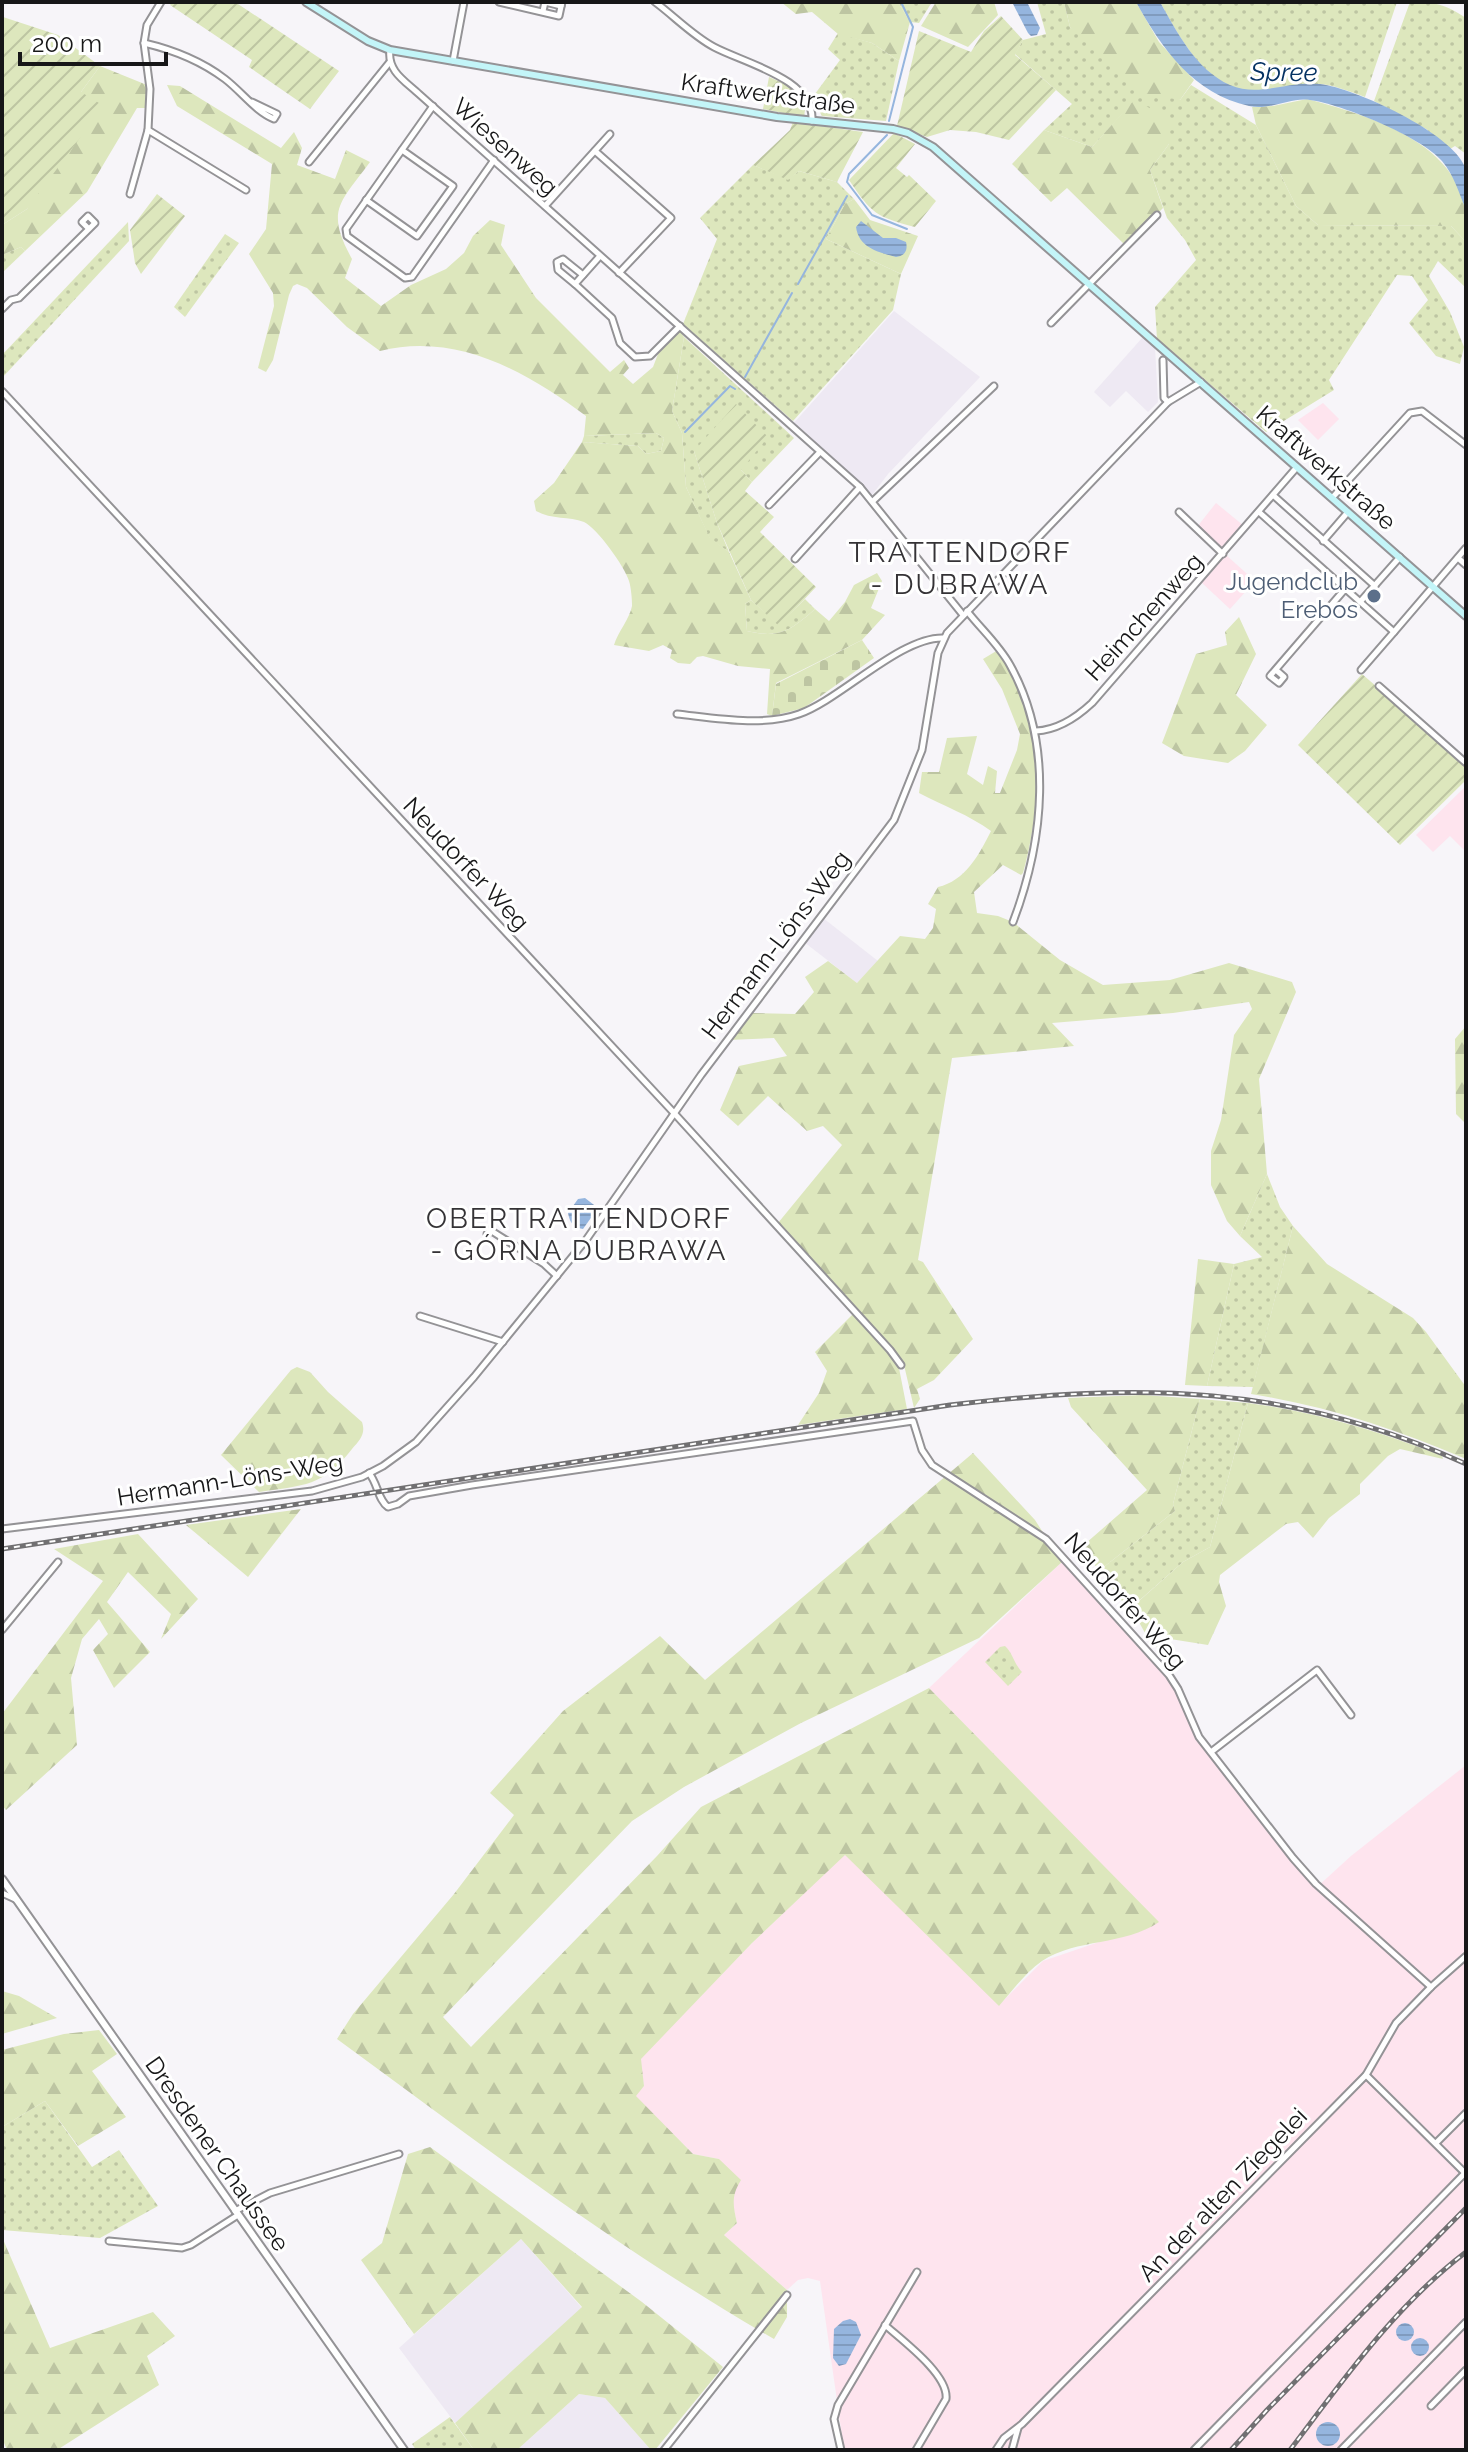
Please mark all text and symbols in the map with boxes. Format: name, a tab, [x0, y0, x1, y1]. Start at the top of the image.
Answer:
scale bar	[20, 16, 166, 66]
text: 200 m	[32, 29, 102, 58]
water label: Spree	[1249, 56, 1318, 88]
street label: Kraftwerkstraße	[679, 67, 857, 120]
street label: Wiesenweg	[447, 92, 564, 202]
street label: Kraftwerkstraße	[1251, 399, 1402, 536]
district label: TRATTENDORF - DUBRAWA	[849, 536, 1071, 601]
street label: Heimchenweg	[1079, 547, 1209, 687]
place label: Jugendclub Erebos	[1226, 567, 1358, 624]
marker: Jugendclub Erebos	[1365, 587, 1383, 605]
street label: Neudorfer Weg	[397, 791, 535, 936]
street label: Hermann-Löns-Weg	[695, 845, 856, 1045]
district label: OBERTRATTENDORF - GÓRNA DUBRAWA	[426, 1202, 732, 1267]
street label: Hermann-Löns-Weg	[115, 1447, 345, 1512]
street label: Neudorfer Weg	[1058, 1526, 1193, 1675]
street label: Dresdener Chaussee	[139, 2051, 296, 2257]
street label: An der alten Ziegelei	[1132, 2102, 1313, 2288]

